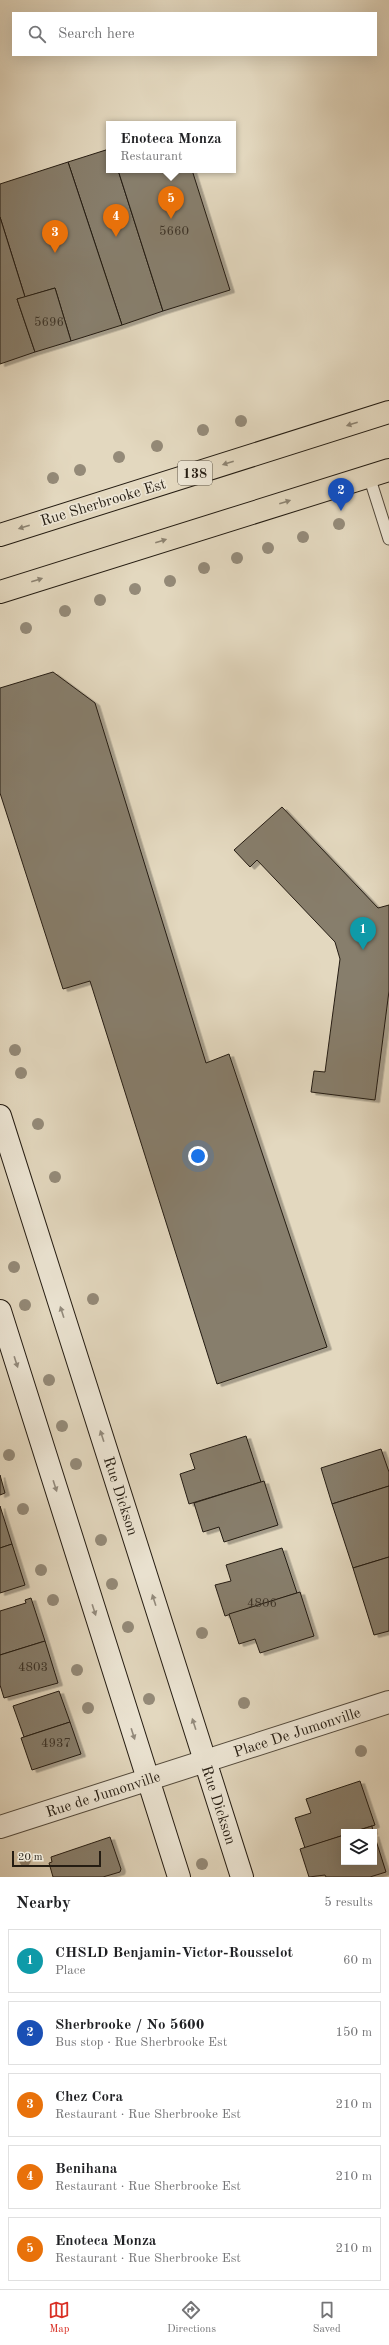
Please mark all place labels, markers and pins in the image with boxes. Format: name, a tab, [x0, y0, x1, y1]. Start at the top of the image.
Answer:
pin: 5	[158, 186, 184, 219]
pin: 4	[103, 204, 129, 237]
pin: 3	[42, 220, 68, 253]
pin: 2	[328, 478, 354, 511]
pin: 1	[350, 917, 376, 950]

